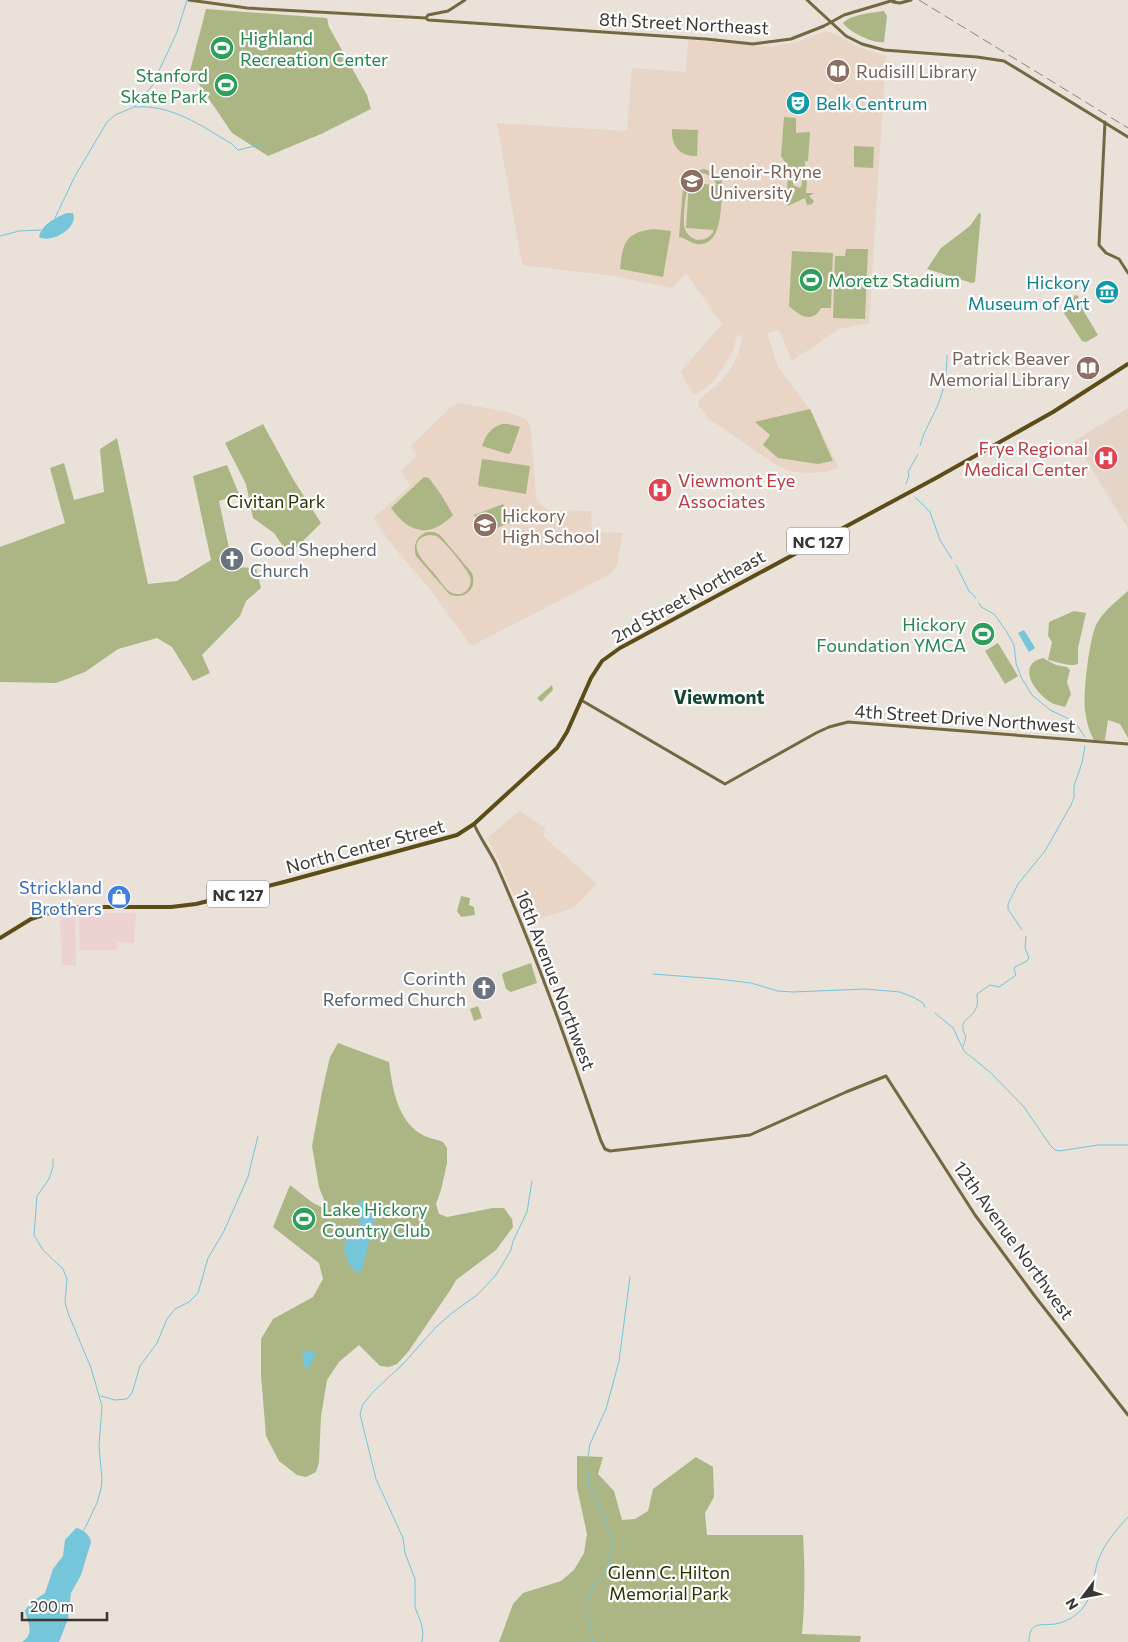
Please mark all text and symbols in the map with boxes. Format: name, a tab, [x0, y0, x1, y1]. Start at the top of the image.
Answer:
street label: 8th Street Northeast	[599, 8, 769, 38]
place label: Highland Recreation Center	[240, 27, 388, 70]
sports icon: Highland Recreation Center	[209, 35, 235, 61]
library icon: Rudisill Library	[825, 58, 851, 84]
place label: Rudisill Library	[856, 60, 977, 82]
place label: Stanford Skate Park	[120, 64, 208, 107]
sports icon: Stanford Skate Park	[213, 72, 239, 98]
theatre icon: Belk Centrum	[785, 90, 811, 116]
place label: Belk Centrum	[816, 92, 927, 114]
place label: Lenoir-Rhyne University	[710, 160, 822, 203]
school or university icon: Lenoir-Rhyne University	[679, 168, 705, 194]
sports icon: Moretz Stadium	[798, 267, 824, 293]
place label: Moretz Stadium	[828, 269, 960, 291]
place label: Hickory Museum of Art	[968, 271, 1090, 314]
museum icon: Hickory Museum of Art	[1094, 279, 1120, 305]
place label: Patrick Beaver Memorial Library	[929, 347, 1070, 390]
library icon: Patrick Beaver Memorial Library	[1075, 355, 1101, 381]
place label: Frye Regional Medical Center	[964, 437, 1088, 480]
hospital icon: Frye Regional Medical Center	[1093, 445, 1119, 471]
place label: Viewmont Eye Associates	[678, 469, 795, 512]
hospital icon: Viewmont Eye Associates	[647, 477, 673, 503]
park label: Civitan Park	[226, 490, 326, 512]
place label: Hickory High School	[502, 504, 600, 547]
school or university icon: Hickory High School	[472, 512, 498, 538]
road number: NC 127	[787, 528, 849, 554]
place label: Good Shepherd Church	[250, 538, 377, 581]
street label: 2nd Street Northeast	[607, 545, 769, 647]
church icon: Good Shepherd Church	[219, 546, 245, 572]
place label: Hickory Foundation YMCA	[816, 613, 966, 656]
sports icon: Hickory Foundation YMCA	[970, 621, 996, 647]
district label: Viewmont	[673, 685, 765, 708]
street label: 4th Street Drive Northwest	[854, 699, 1076, 737]
street label: North Center Street	[283, 814, 447, 878]
place label: Strickland Brothers	[19, 876, 102, 919]
road number: NC 127	[207, 881, 269, 908]
shop icon: Strickland Brothers	[106, 884, 132, 910]
street label: 16th Avenue Northwest	[511, 887, 601, 1073]
place label: Corinth Reformed Church	[323, 967, 466, 1010]
church icon: Corinth Reformed Church	[471, 975, 497, 1001]
street label: 12th Avenue Northwest	[949, 1157, 1079, 1323]
place label: Lake Hickory Country Club	[322, 1198, 430, 1241]
sports icon: Lake Hickory Country Club	[291, 1206, 317, 1232]
park label: Glenn C. Hilton Memorial Park	[608, 1561, 730, 1604]
north arrow	[1058, 1572, 1108, 1622]
scale bar	[22, 1590, 108, 1622]
text: N	[1062, 1595, 1082, 1613]
text: 200 m	[30, 1597, 74, 1615]

